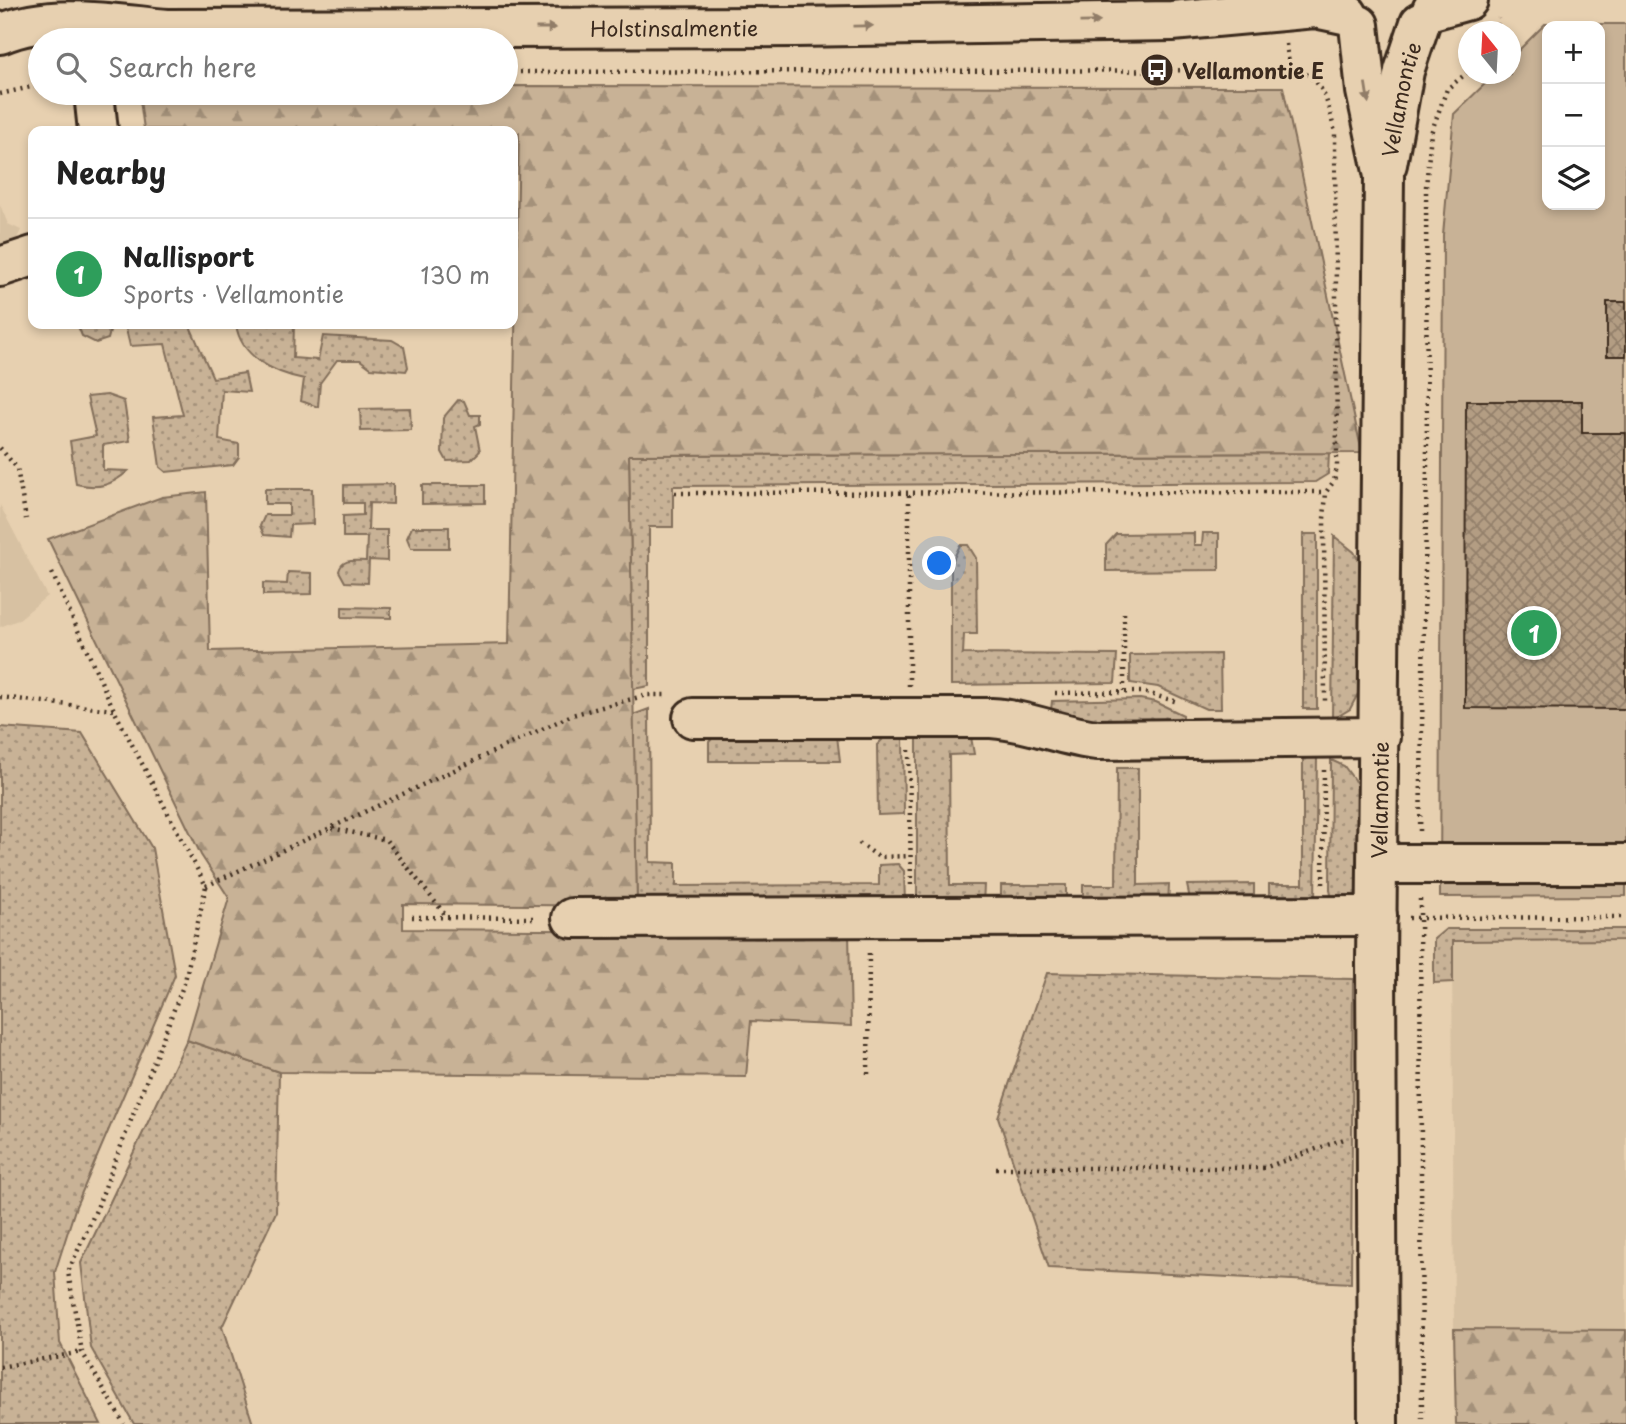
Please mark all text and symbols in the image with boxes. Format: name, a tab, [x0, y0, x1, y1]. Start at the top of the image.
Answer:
street label: Holstinsalmentie	[590, 11, 758, 44]
one-way arrow	[1080, 16, 1102, 28]
one-way arrow	[852, 20, 874, 32]
north arrow	[1458, 21, 1521, 84]
map controls	[1542, 21, 1605, 210]
button: +	[1542, 21, 1605, 84]
one-way arrow	[536, 22, 558, 34]
search box	[28, 28, 518, 105]
street label: Vellamontie	[1373, 37, 1429, 160]
text: Search here	[108, 47, 257, 86]
icon: search	[52, 48, 90, 86]
bus stop icon: Vellamontie E	[1138, 51, 1176, 89]
place label: Vellamontie E	[1182, 54, 1324, 86]
one-way arrow	[1362, 82, 1373, 104]
button: −	[1542, 84, 1605, 147]
button: layers	[1542, 147, 1605, 210]
text: Nearby	[56, 149, 166, 194]
text: Nallisport	[123, 237, 254, 276]
text: 1	[74, 257, 85, 292]
text: 130 m	[420, 257, 490, 292]
text: Sports · Vellamontie	[123, 276, 344, 311]
your location	[922, 546, 956, 580]
pin: 1	[1511, 607, 1557, 659]
street label: Vellamontie	[1362, 741, 1396, 859]

